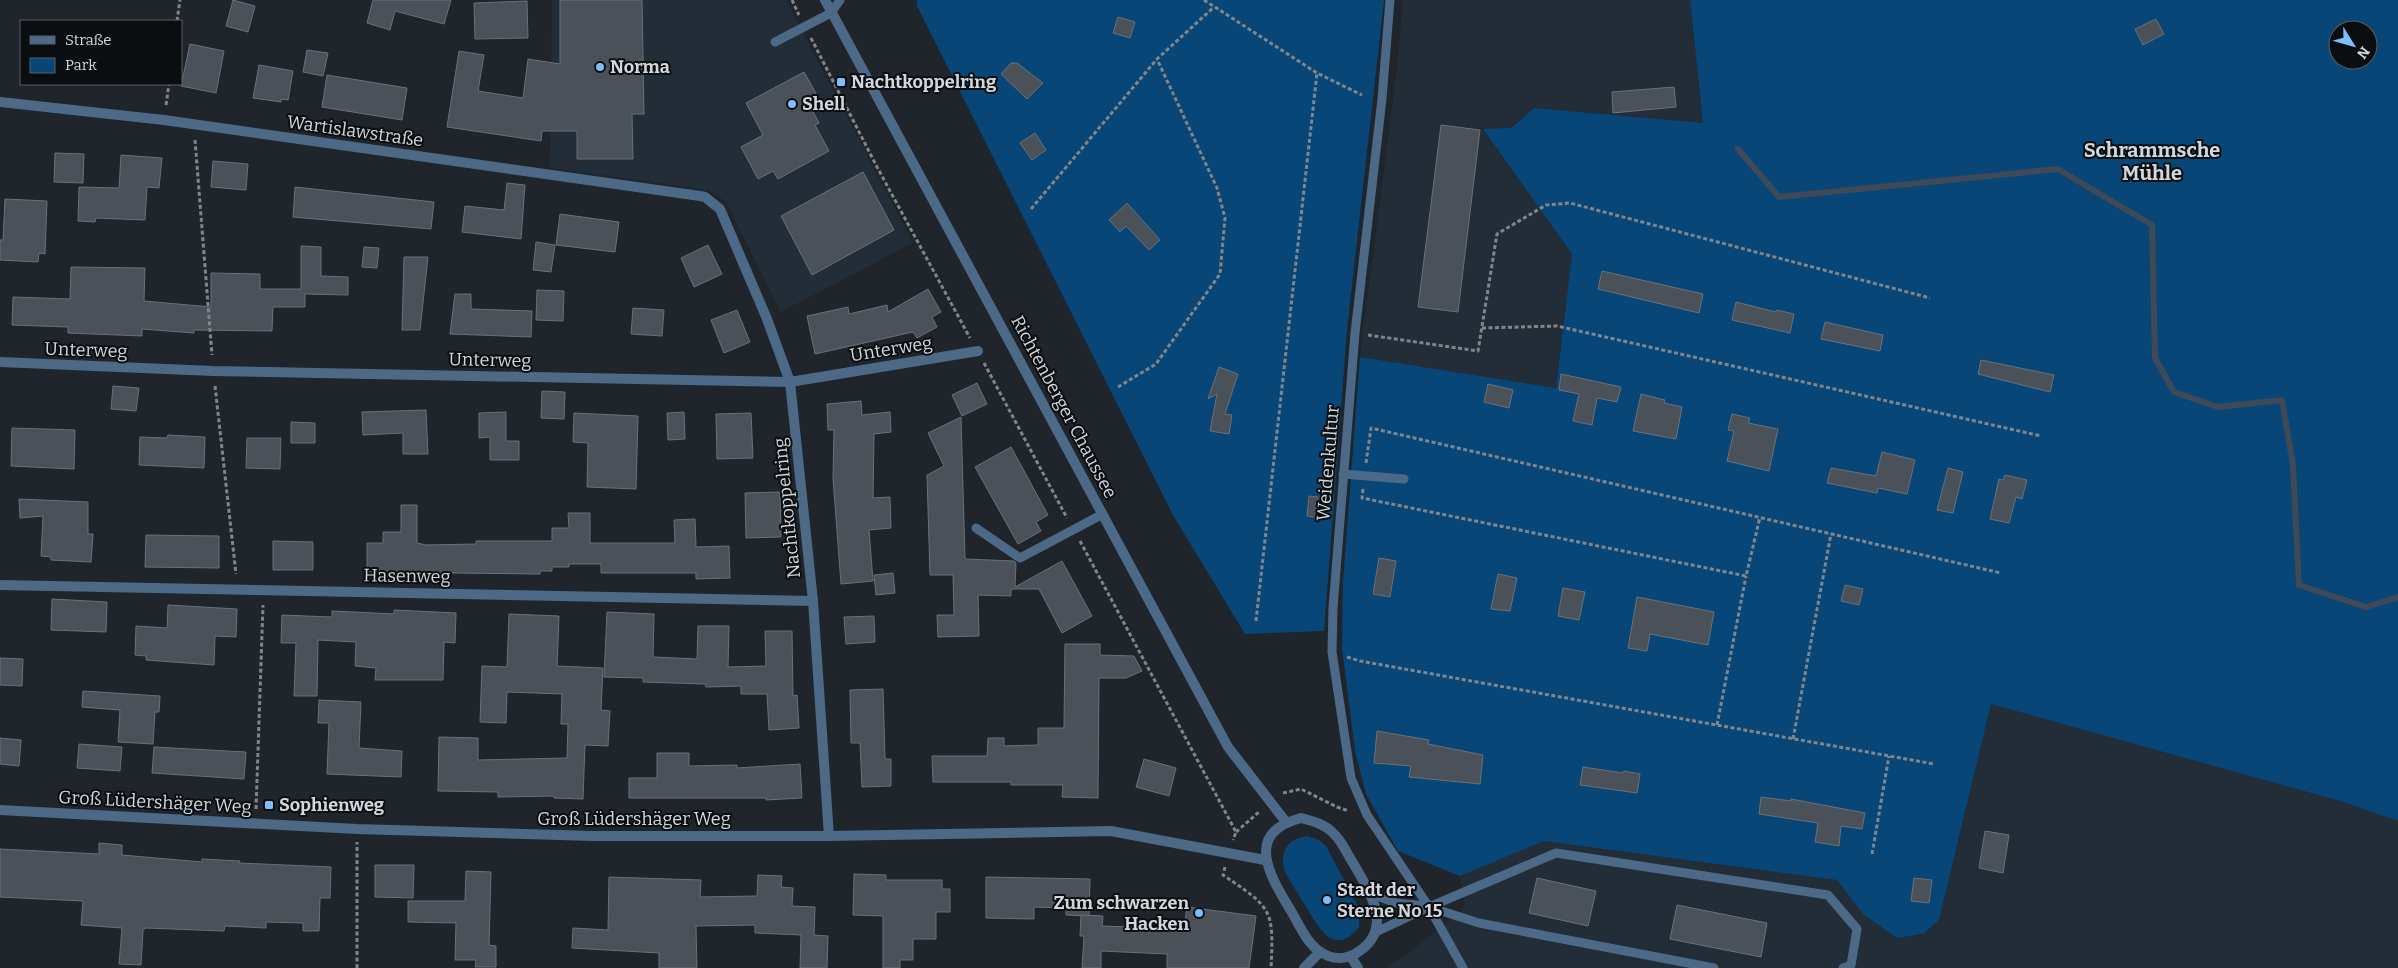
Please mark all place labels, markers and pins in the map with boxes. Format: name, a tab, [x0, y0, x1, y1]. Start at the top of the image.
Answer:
place label: Norma	[610, 56, 670, 78]
marker: Norma	[594, 61, 606, 73]
place label: Nachtkoppelring	[851, 71, 997, 93]
marker: Nachtkoppelring	[835, 76, 847, 88]
place label: Shell	[802, 93, 846, 115]
marker: Shell	[786, 98, 798, 110]
place label: Sophienweg	[279, 794, 385, 816]
marker: Sophienweg	[263, 799, 275, 811]
place label: Stadt der Sterne No 15	[1337, 879, 1443, 922]
place label: Zum schwarzen Hacken	[1054, 892, 1189, 935]
marker: Stadt der Sterne No 15	[1321, 894, 1333, 906]
marker: Zum schwarzen Hacken	[1193, 907, 1205, 919]

